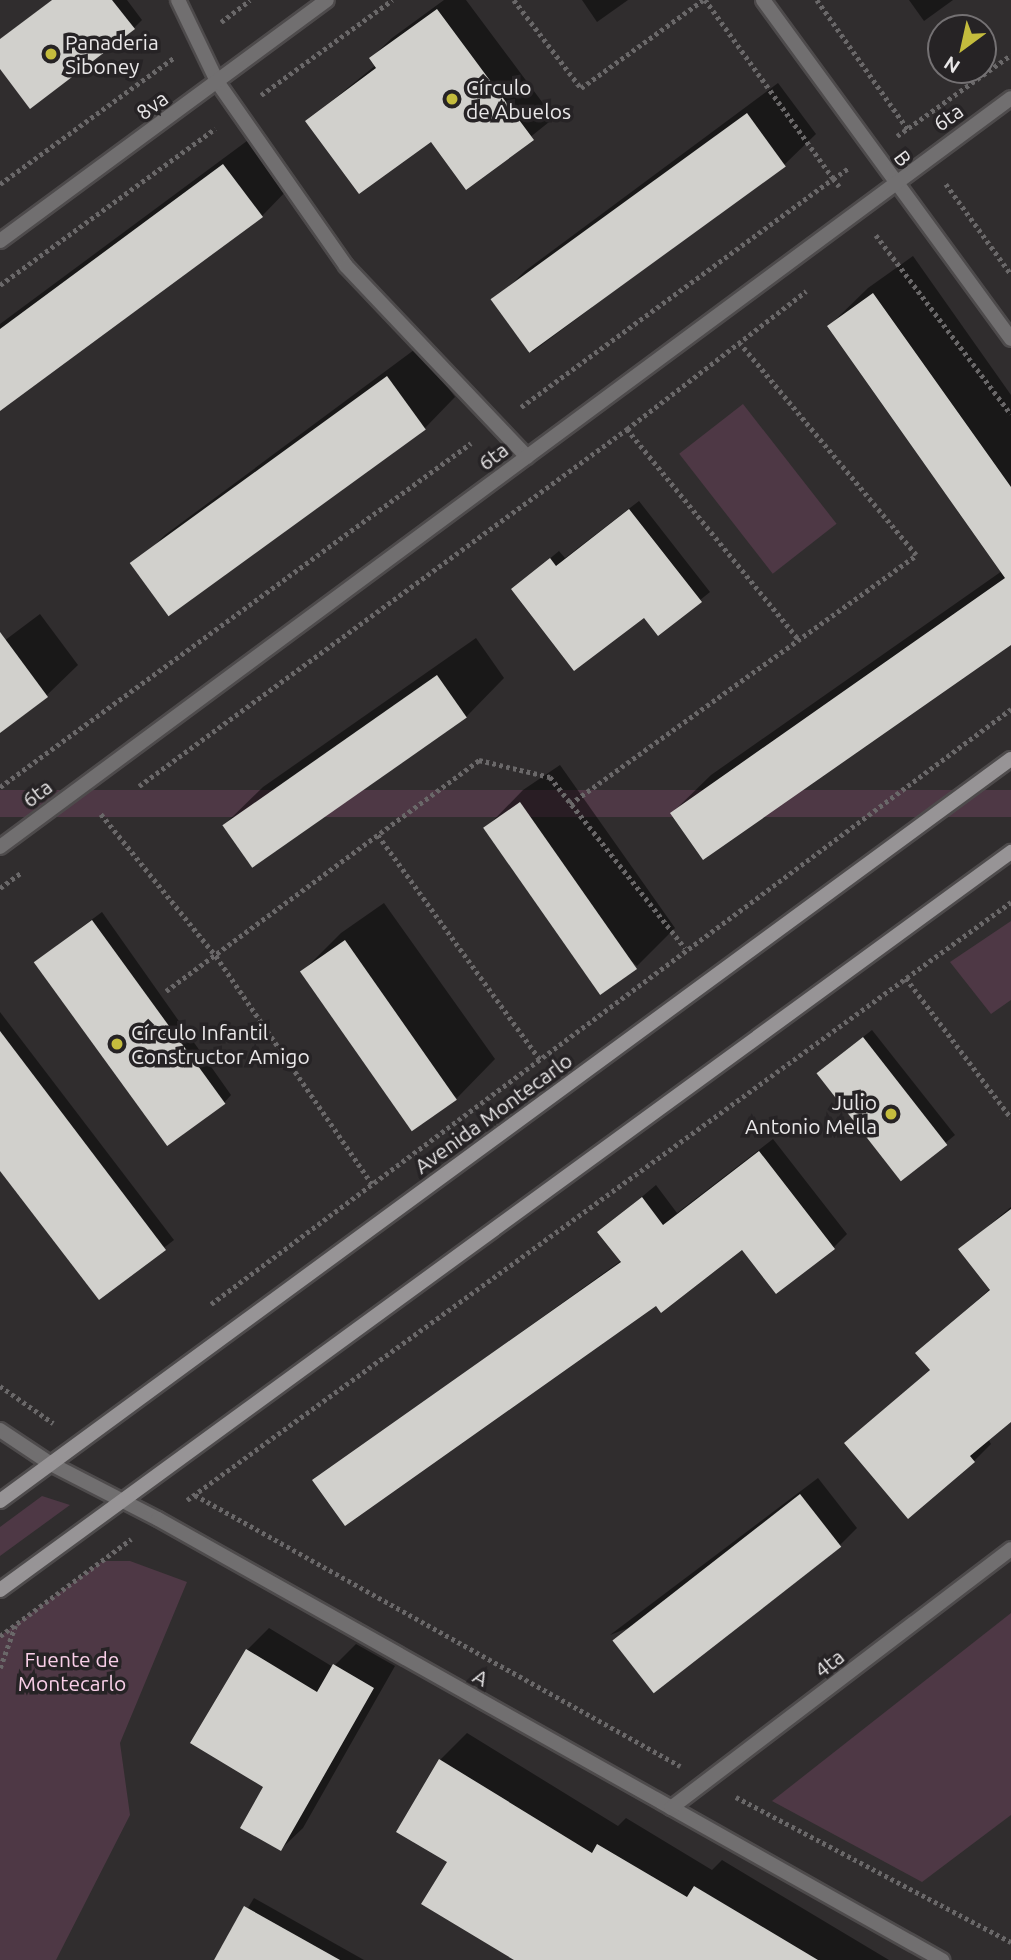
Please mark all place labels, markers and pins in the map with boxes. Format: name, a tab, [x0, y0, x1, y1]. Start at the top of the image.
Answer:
place label: Panaderia Siboney	[65, 29, 159, 79]
marker: Panaderia Siboney	[43, 46, 59, 62]
place label: Círculo de Abuelos	[466, 74, 571, 124]
marker: Círculo de Abuelos	[444, 91, 460, 107]
place label: Círculo Infantil Constructor Amigo	[131, 1019, 310, 1069]
marker: Círculo Infantil Constructor Amigo	[109, 1036, 125, 1052]
place label: Julio Antonio Mella	[745, 1089, 877, 1139]
marker: Julio Antonio Mella	[883, 1106, 899, 1122]

